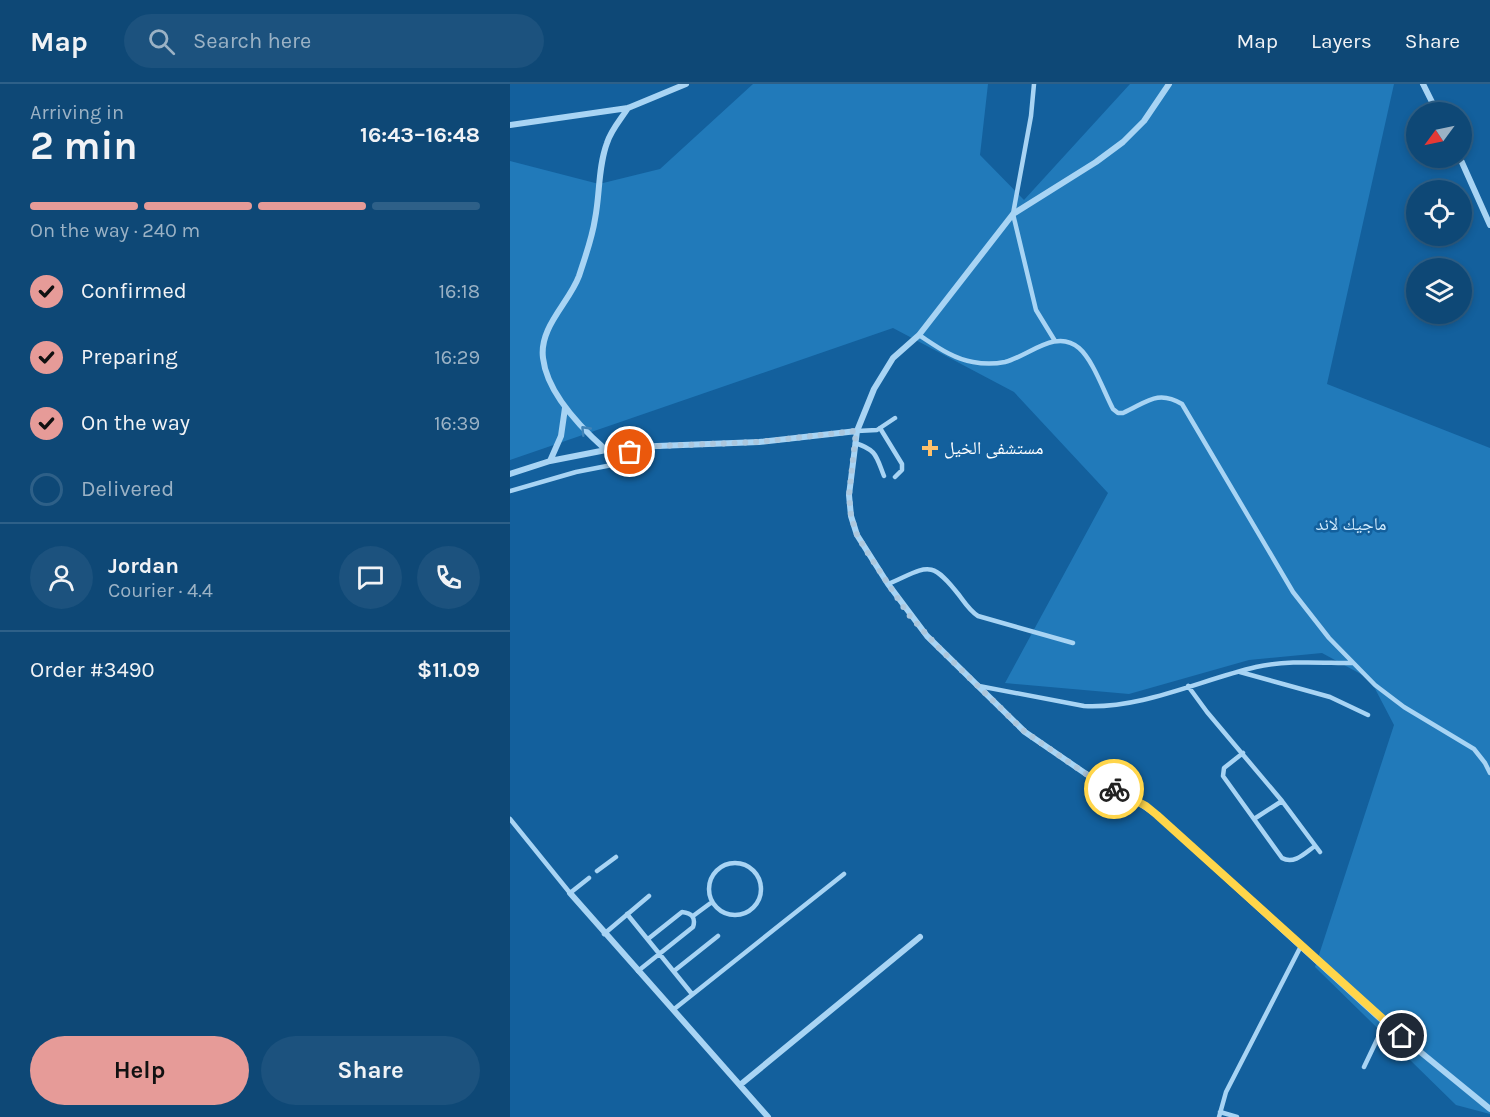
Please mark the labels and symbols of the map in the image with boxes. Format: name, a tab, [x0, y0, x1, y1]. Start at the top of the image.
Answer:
north arrow	[1406, 102, 1472, 168]
one-way arrow	[581, 426, 592, 436]
pin	[604, 426, 655, 477]
place label: مستشفى الخيل	[944, 437, 1043, 459]
marker: مستشفى الخيل	[921, 439, 939, 457]
park label: ماجيك لاند	[1315, 513, 1387, 535]
courier	[1084, 759, 1144, 819]
pin	[1376, 1010, 1427, 1061]

